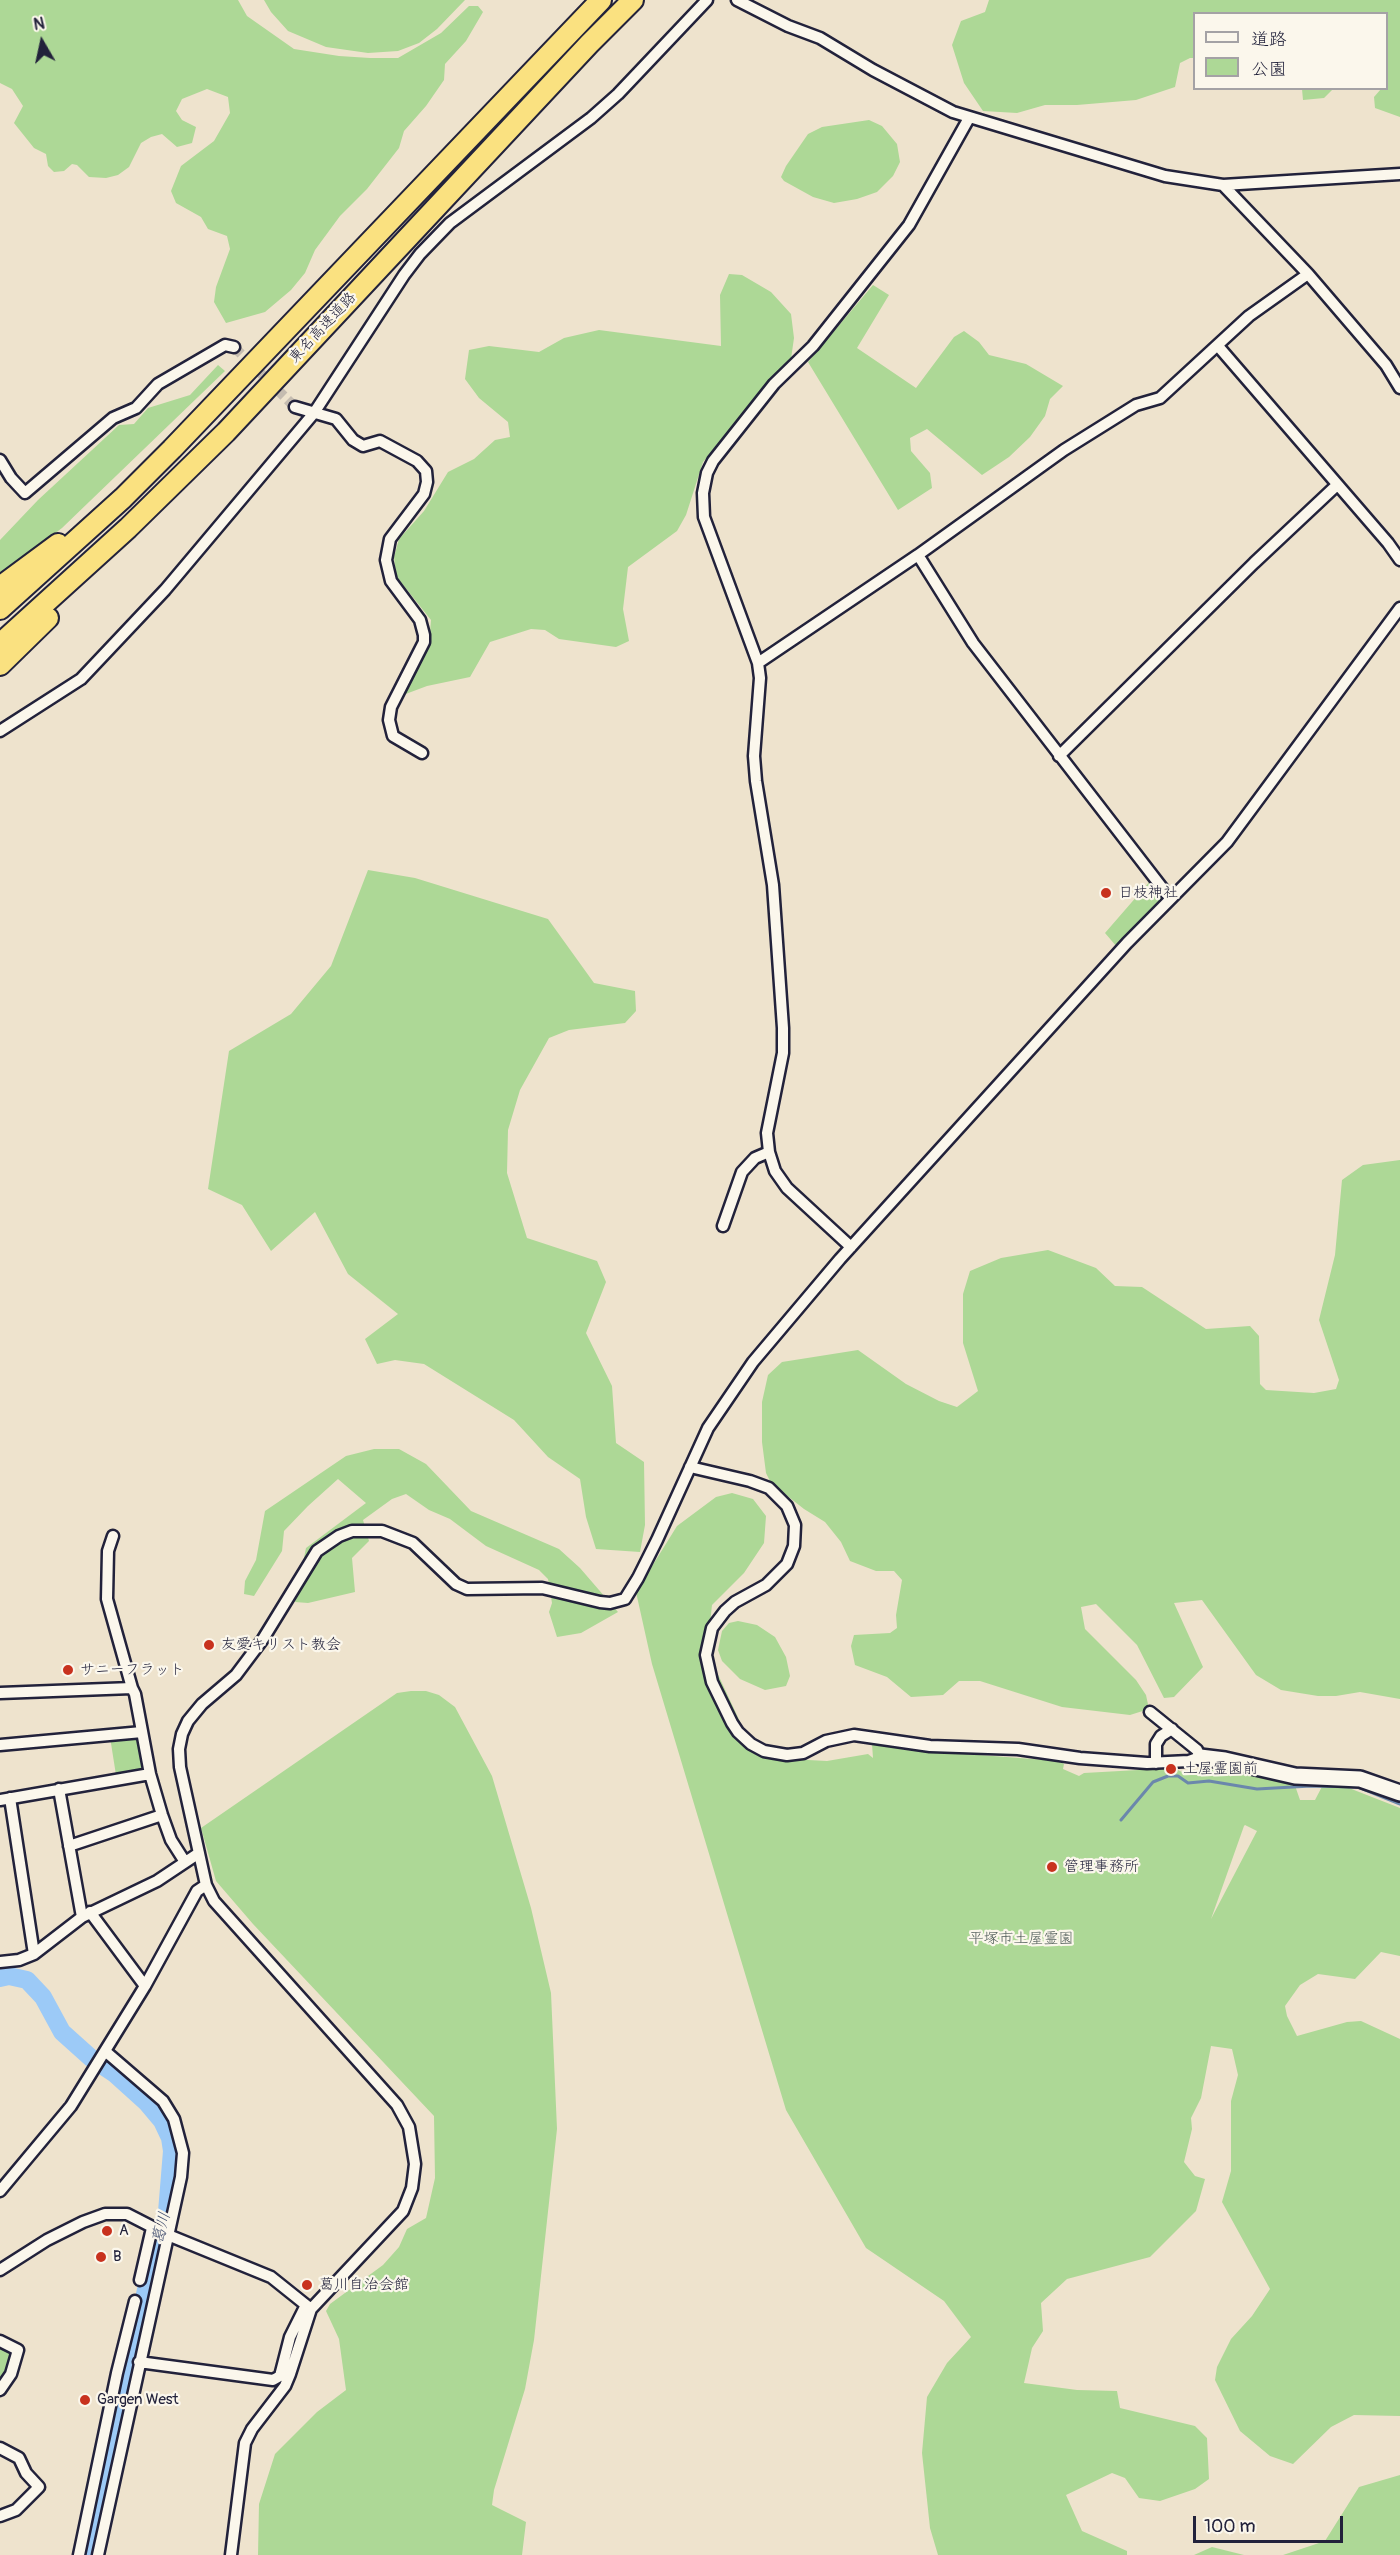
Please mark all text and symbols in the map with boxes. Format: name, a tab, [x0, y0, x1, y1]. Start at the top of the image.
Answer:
north arrow	[12, 12, 72, 72]
legend	[1193, 12, 1388, 90]
text: N	[32, 13, 46, 35]
text: 道路	[1251, 28, 1287, 51]
text: 公園	[1251, 58, 1287, 81]
street label: 東名高速道路	[286, 289, 360, 367]
place label: 日枝神社	[1118, 884, 1178, 902]
marker: 日枝神社	[1099, 886, 1113, 900]
place label: 友愛キリスト教会	[221, 1636, 341, 1654]
marker: 友愛キリスト教会	[202, 1638, 216, 1652]
place label: サニーフラット	[80, 1661, 185, 1679]
marker: サニーフラット	[61, 1663, 75, 1677]
place label: 土屋霊園前	[1183, 1760, 1258, 1778]
marker: 土屋霊園前	[1164, 1762, 1178, 1776]
place label: 管理事務所	[1064, 1858, 1139, 1876]
marker: 管理事務所	[1045, 1860, 1059, 1874]
park label: 平塚市土屋霊園	[969, 1930, 1073, 1948]
water label: 葛川	[149, 2210, 175, 2246]
place label: A	[119, 2222, 129, 2240]
marker: A	[100, 2224, 114, 2238]
place label: B	[113, 2248, 121, 2266]
marker: B	[94, 2250, 108, 2264]
place label: 葛川自治会館	[319, 2276, 409, 2294]
marker: 葛川自治会館	[300, 2278, 314, 2292]
place label: Gargen West	[97, 2391, 179, 2409]
marker: Gargen West	[78, 2393, 92, 2407]
scale bar	[1196, 2504, 1346, 2542]
text: 100 m	[1204, 2515, 1256, 2538]

